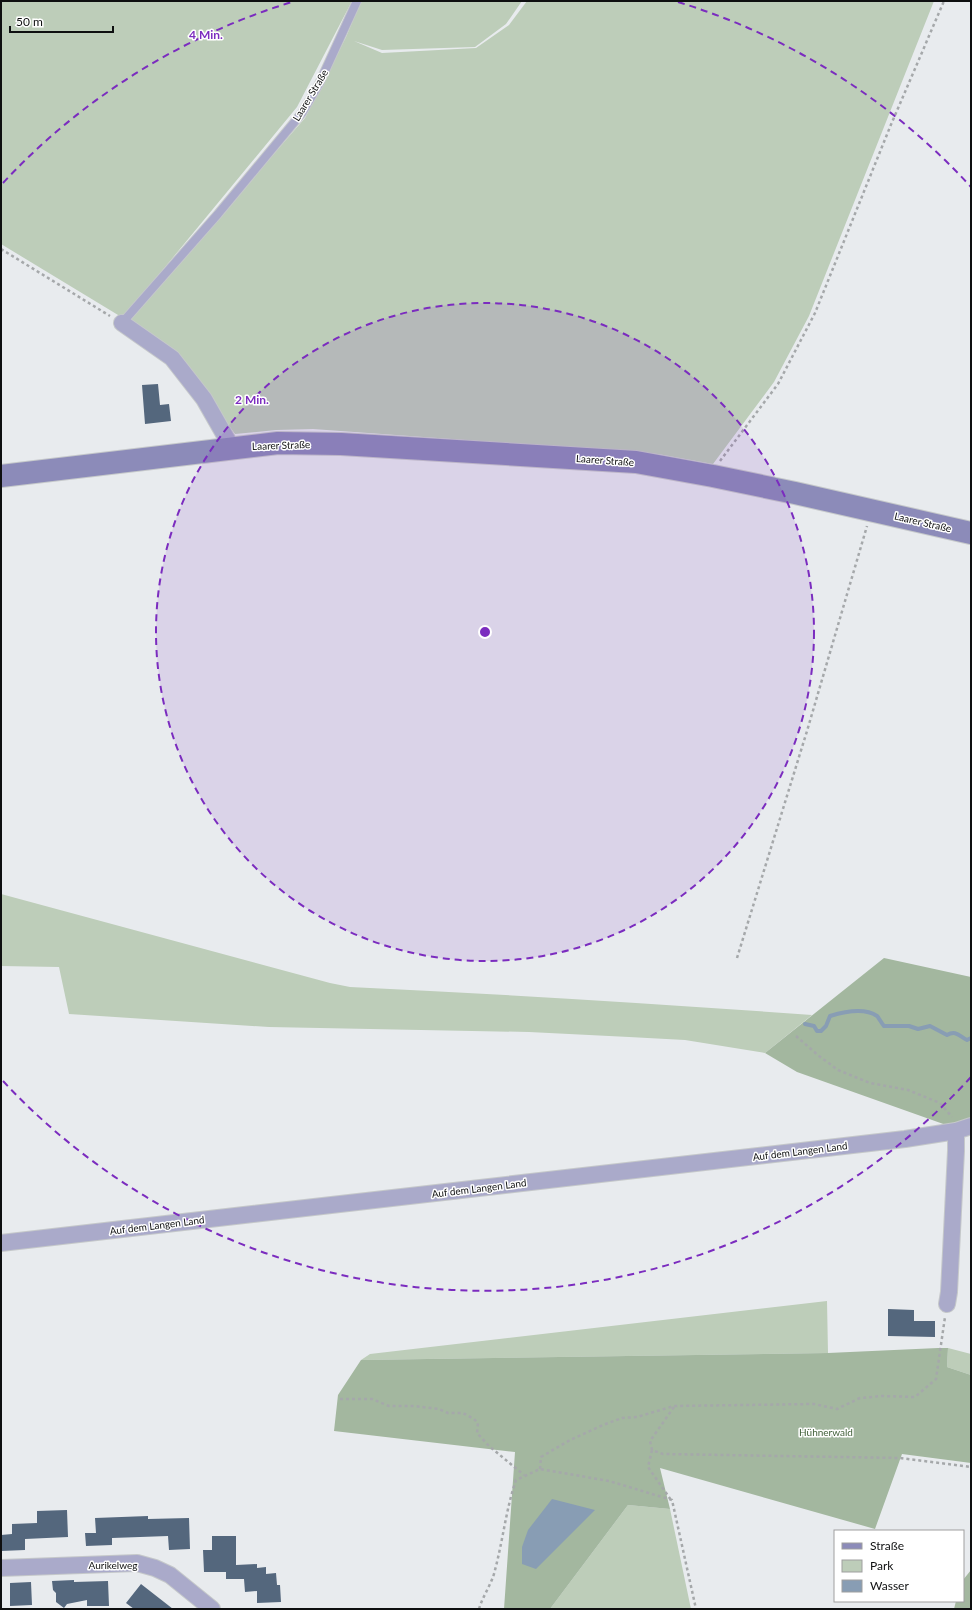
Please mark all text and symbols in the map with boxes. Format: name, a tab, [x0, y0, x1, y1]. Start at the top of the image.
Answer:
scale bar	[10, 8, 113, 34]
text: 50 m	[16, 14, 43, 29]
text: 4 Min.	[189, 27, 223, 42]
street label: Laarer Straße	[290, 67, 330, 123]
text: 2 Min.	[235, 392, 269, 407]
street label: Laarer Straße	[252, 438, 310, 452]
street label: Laarer Straße	[576, 452, 634, 468]
street label: Laarer Straße	[893, 510, 953, 534]
centre of rings	[478, 625, 492, 639]
street label: Auf dem Langen Land	[752, 1139, 848, 1163]
street label: Auf dem Langen Land	[431, 1176, 527, 1200]
street label: Auf dem Langen Land	[109, 1213, 205, 1237]
park label: Hühnerwald	[799, 1426, 853, 1438]
legend	[834, 1530, 964, 1602]
text: Straße	[870, 1538, 904, 1553]
text: Park	[870, 1558, 894, 1573]
street label: Aurikelweg	[89, 1559, 137, 1571]
text: Wasser	[870, 1578, 909, 1593]

